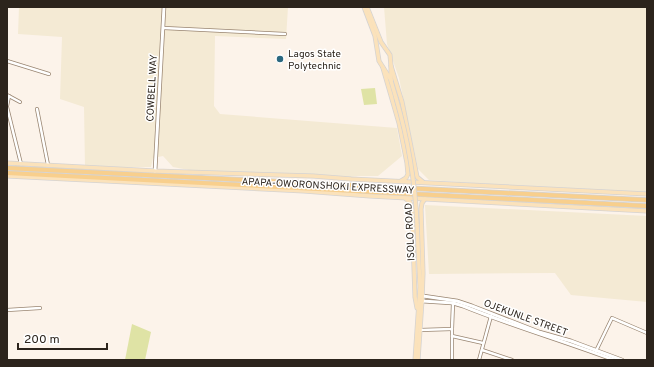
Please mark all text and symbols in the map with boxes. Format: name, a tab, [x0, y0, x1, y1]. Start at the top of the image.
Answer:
place label: Lagos State Polytechnic	[288, 48, 341, 73]
street label: COWBELL WAY	[144, 53, 161, 122]
marker: Lagos State Polytechnic	[275, 54, 285, 64]
street label: APAPA-OWORONSHOKI EXPRESSWAY	[241, 175, 415, 198]
street label: ISOLO ROAD	[402, 202, 419, 261]
street label: OJEKUNLE STREET	[482, 297, 569, 340]
scale bar	[18, 325, 107, 351]
text: 200 m	[24, 332, 60, 348]

